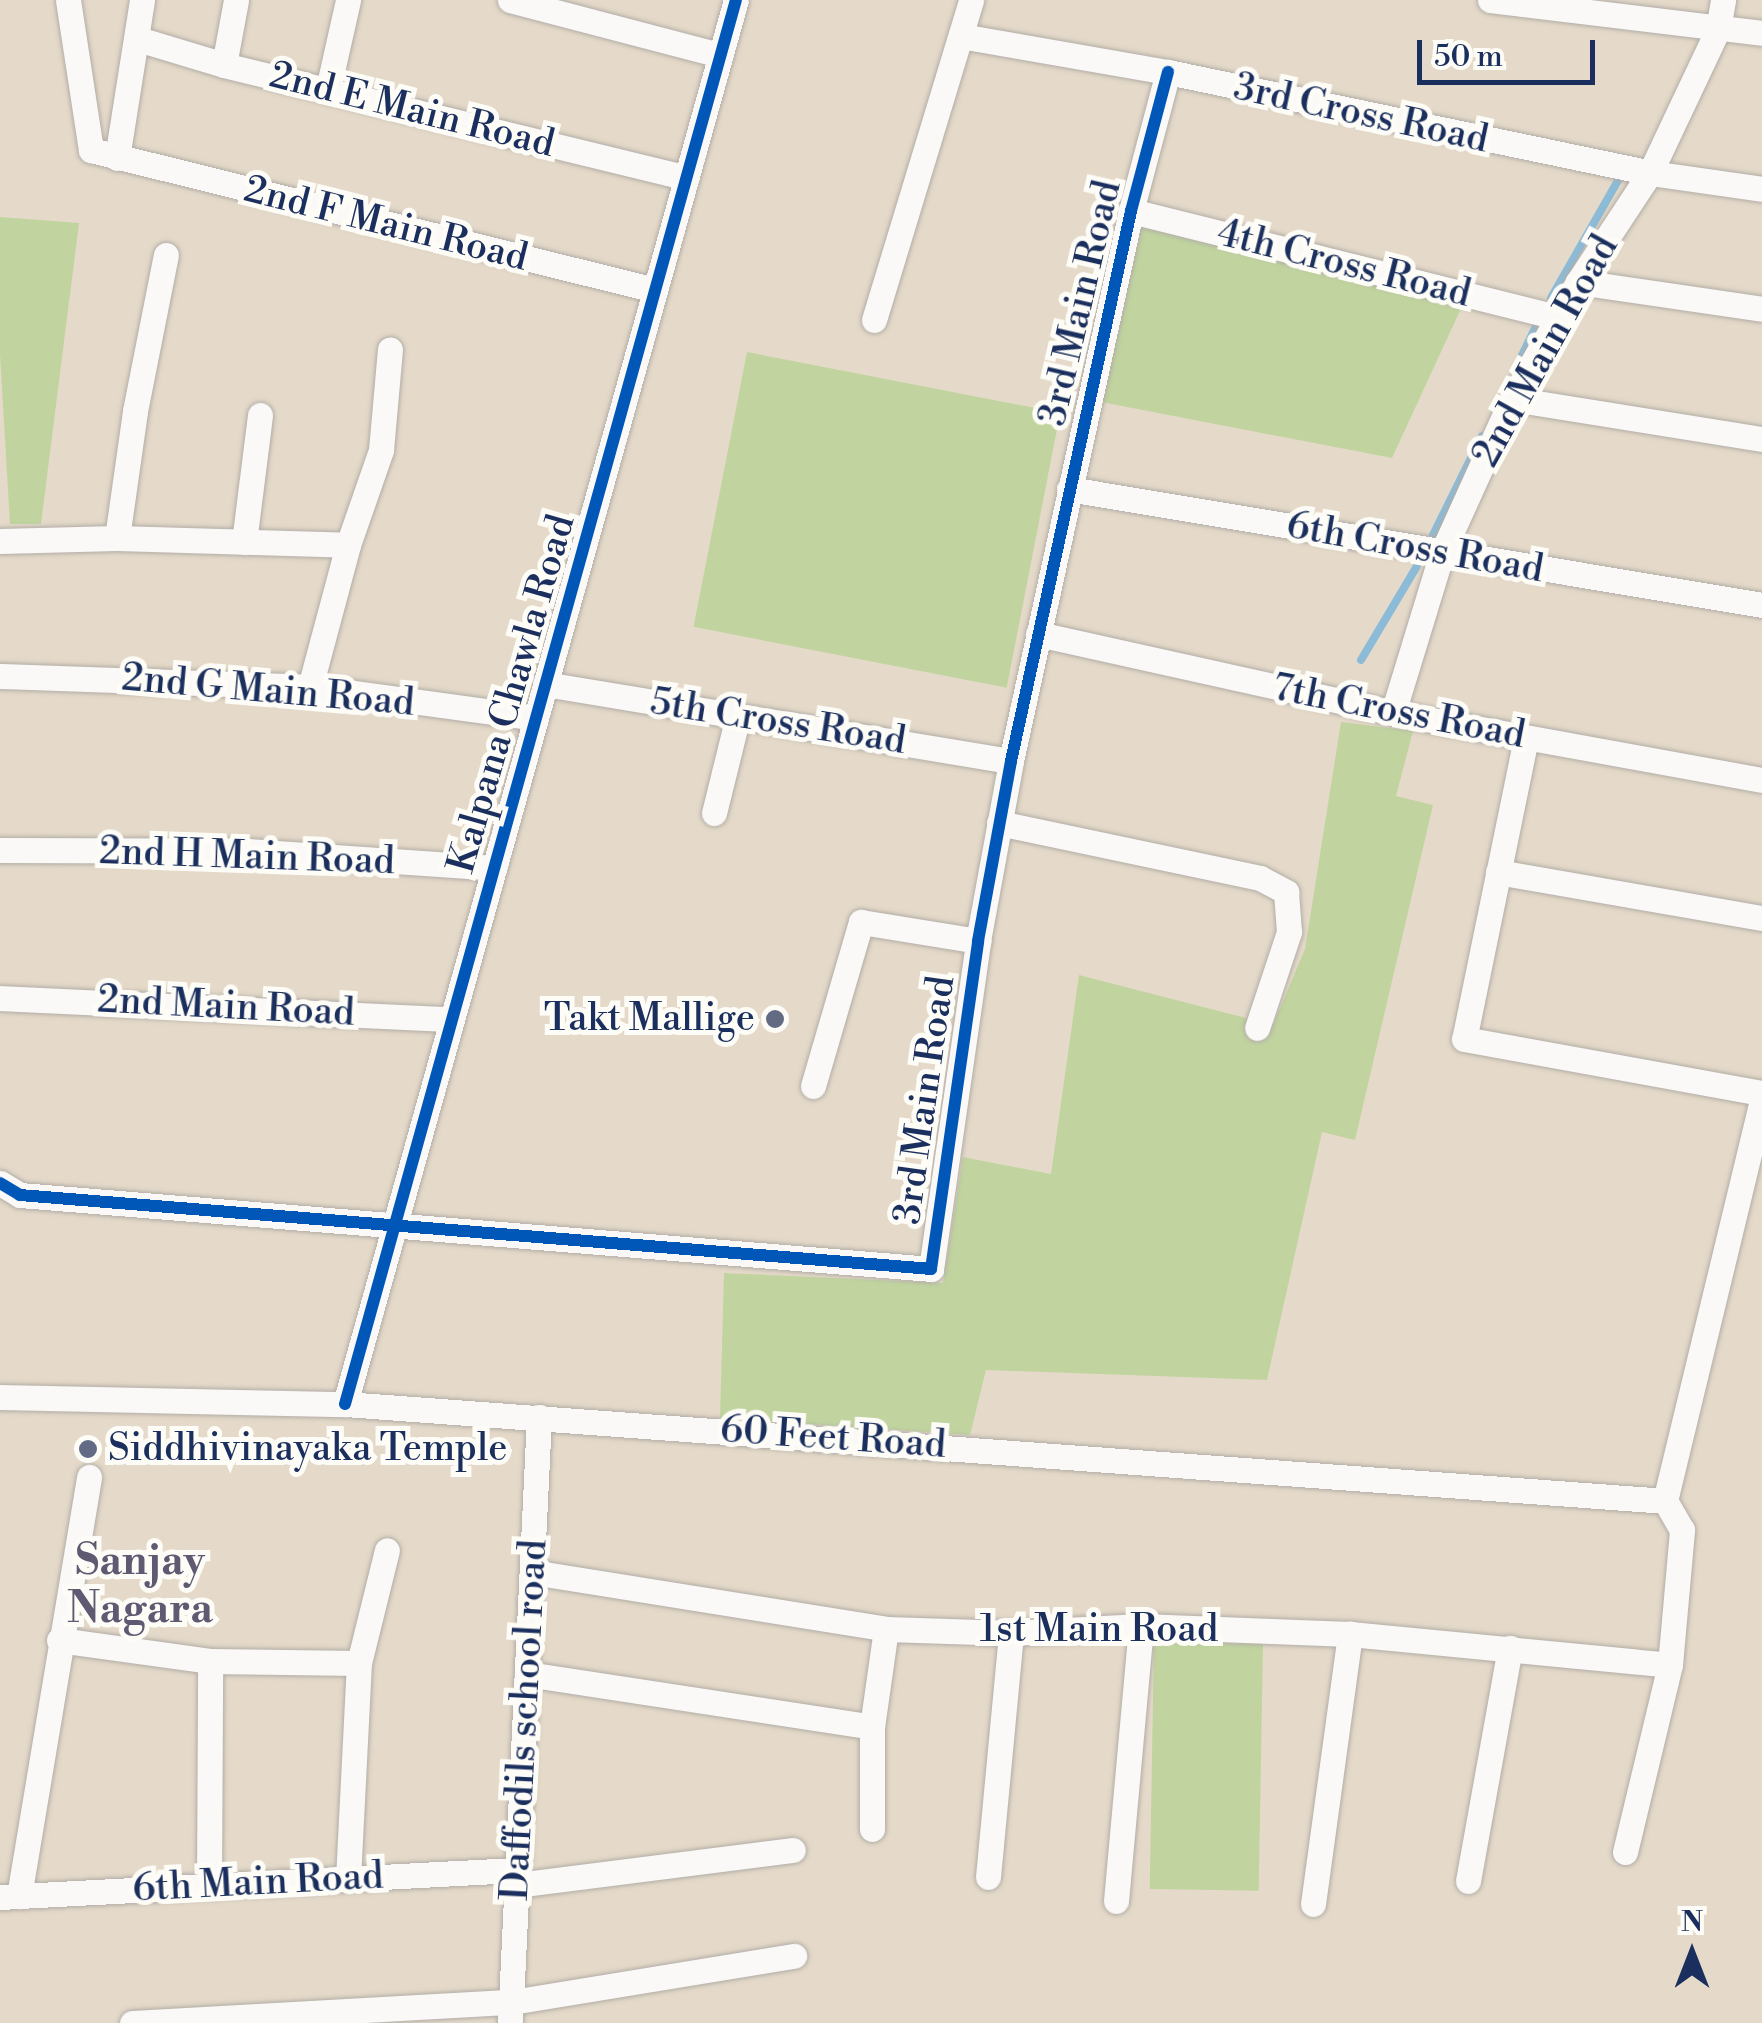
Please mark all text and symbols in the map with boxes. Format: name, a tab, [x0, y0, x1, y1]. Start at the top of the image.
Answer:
scale bar	[1422, 20, 1600, 82]
text: 50 m	[1434, 38, 1503, 76]
street label: 2nd E Main Road	[265, 53, 559, 167]
street label: 3rd Cross Road	[1230, 65, 1492, 163]
street label: 2nd F Main Road	[240, 167, 532, 281]
street label: 3rd Main Road	[1031, 176, 1131, 430]
street label: 4th Cross Road	[1213, 210, 1475, 318]
street label: 2nd Main Road	[1464, 227, 1628, 475]
street label: 6th Cross Road	[1283, 503, 1547, 593]
street label: Kalpana Chawla Road	[439, 509, 585, 879]
street label: 2nd G Main Road	[120, 655, 416, 727]
street label: 7th Cross Road	[1269, 665, 1529, 759]
street label: 5th Cross Road	[647, 679, 909, 765]
street label: 2nd H Main Road	[98, 829, 396, 885]
street label: 3rd Main Road	[885, 973, 965, 1227]
street label: 2nd Main Road	[96, 977, 356, 1037]
place label: Takt Mallige	[544, 996, 755, 1042]
marker: Takt Mallige	[764, 1008, 786, 1030]
street label: 60 Feet Road	[719, 1407, 947, 1469]
place label: Siddhivinayaka Temple	[108, 1426, 507, 1472]
marker: Siddhivinayaka Temple	[77, 1438, 99, 1460]
district label: Sanjay Nagara	[67, 1537, 213, 1635]
street label: Daffodils school road	[493, 1538, 557, 1902]
street label: 1st Main Road	[980, 1607, 1218, 1653]
street label: 6th Main Road	[131, 1854, 385, 1912]
north arrow	[1642, 1903, 1742, 2003]
text: N	[1681, 1905, 1703, 1940]

